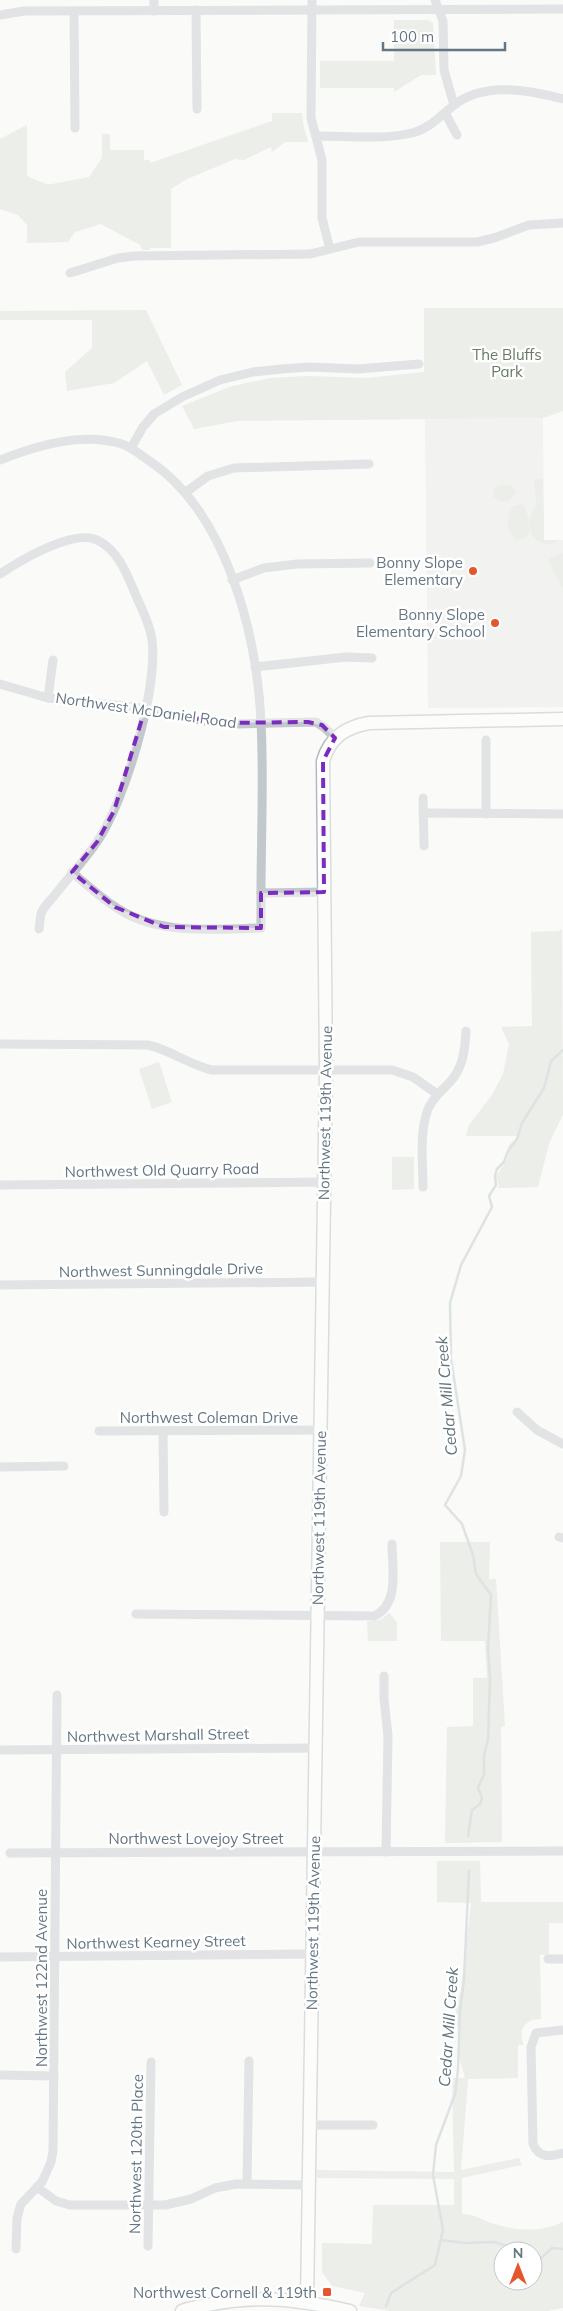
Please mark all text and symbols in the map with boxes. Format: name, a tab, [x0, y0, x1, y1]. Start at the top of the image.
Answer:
scale bar	[383, 20, 506, 52]
text: 100 m	[390, 27, 434, 46]
park label: The Bluffs Park	[472, 345, 542, 381]
place label: Bonny Slope Elementary	[376, 553, 463, 589]
marker: Bonny Slope Elementary	[467, 565, 479, 577]
place label: Bonny Slope Elementary School	[356, 605, 485, 641]
marker: Bonny Slope Elementary School	[489, 617, 501, 629]
street label: Northwest McDaniel Road	[54, 688, 238, 732]
street label: Northwest 119th Avenue	[314, 1026, 336, 1200]
street label: Northwest Old Quarry Road	[65, 1159, 259, 1181]
street label: Northwest Sunningdale Drive	[59, 1259, 263, 1281]
water label: Cedar Mill Creek	[431, 1335, 461, 1457]
street label: Northwest Coleman Drive	[120, 1408, 298, 1427]
street label: Northwest 119th Avenue	[308, 1431, 330, 1605]
street label: Northwest Marshall Street	[67, 1724, 249, 1746]
street label: Northwest Lovejoy Street	[108, 1829, 284, 1848]
street label: Northwest 119th Avenue	[302, 1836, 324, 2010]
street label: Northwest 122nd Avenue	[32, 1889, 51, 2067]
street label: Northwest Kearney Street	[66, 1931, 246, 1953]
water label: Cedar Mill Creek	[434, 1966, 462, 2088]
street label: Northwest 120th Place	[125, 2074, 147, 2234]
north arrow	[493, 2241, 543, 2291]
text: N	[513, 2244, 523, 2262]
place label: Northwest Cornell & 119th	[133, 2283, 317, 2302]
marker: Northwest Cornell & 119th	[321, 2286, 333, 2298]

